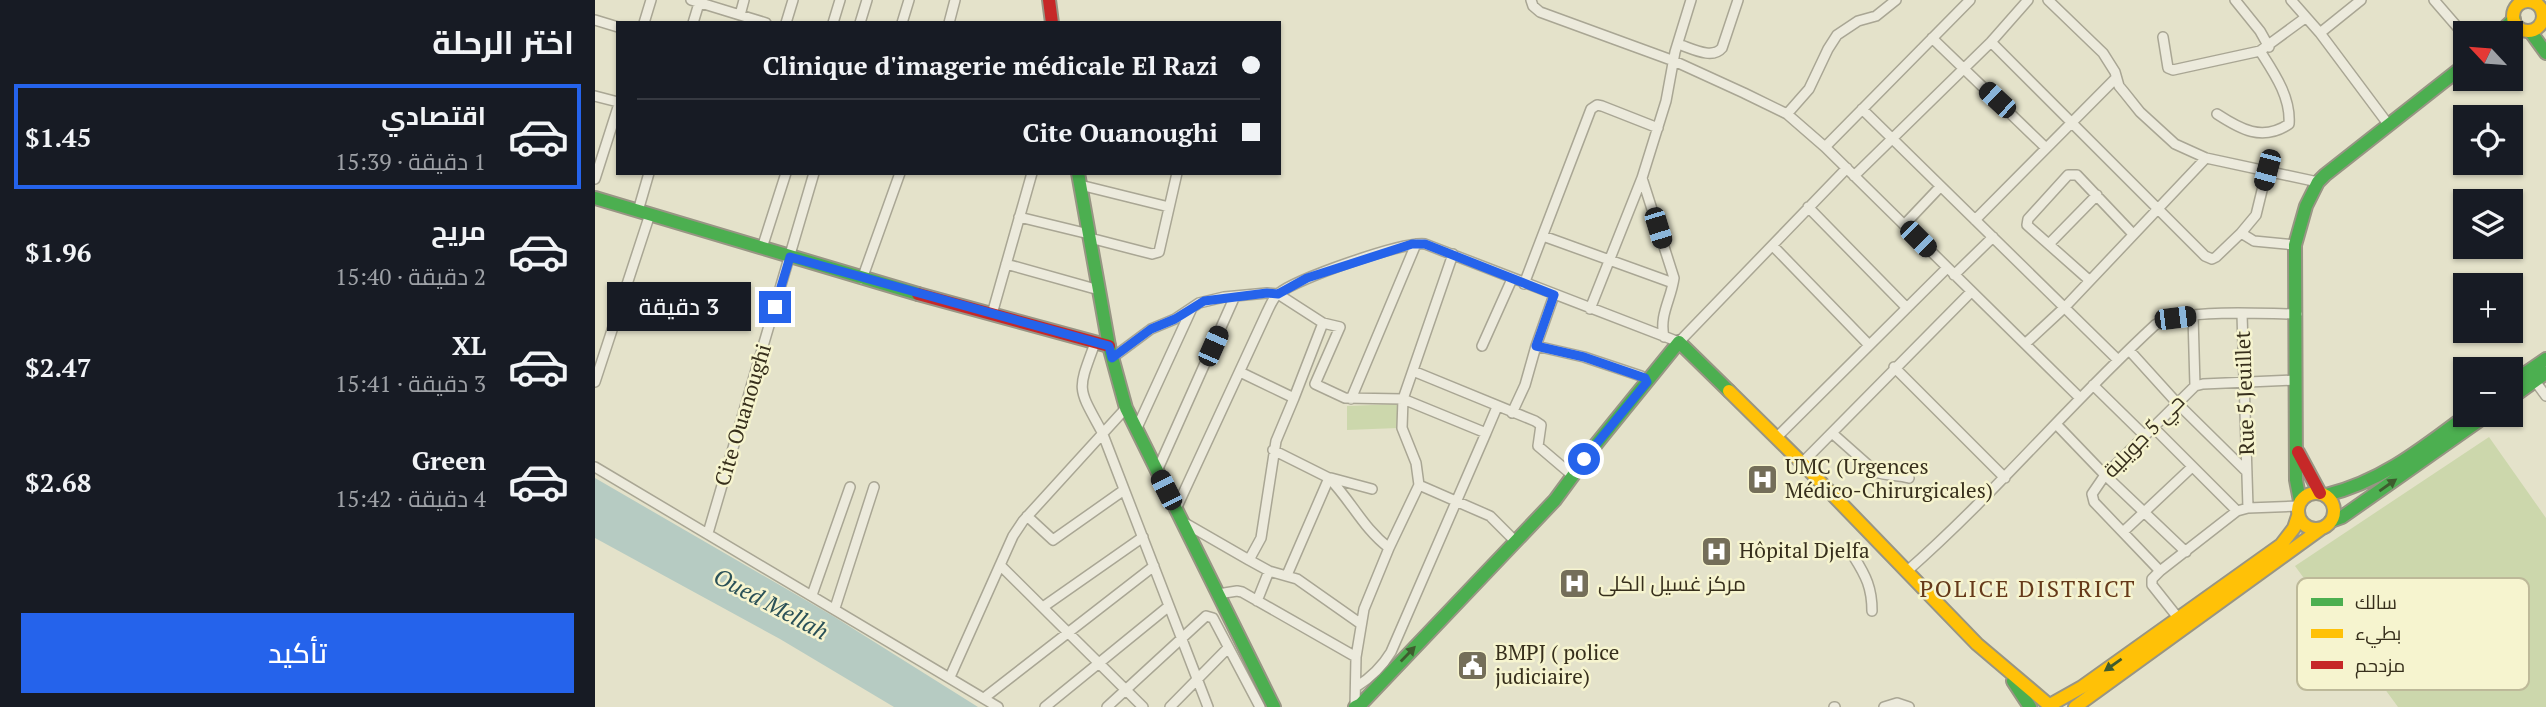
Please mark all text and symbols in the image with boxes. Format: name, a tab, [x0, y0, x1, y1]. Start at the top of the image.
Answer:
text: اختر الرحلة	[432, 21, 574, 63]
north arrow	[2453, 21, 2523, 91]
map controls	[2453, 21, 2523, 427]
text: Clinique d'imagerie médicale El Razi	[763, 48, 1218, 82]
car	[1975, 78, 2020, 122]
text: اقتصادي	[381, 98, 486, 132]
icon: car	[507, 105, 570, 168]
button: locate	[2453, 105, 2523, 175]
text: Cite Ouanoughi	[1023, 115, 1218, 149]
text: $1.45	[25, 120, 91, 154]
text: 1 دقيقة · 15:39	[335, 146, 486, 177]
car	[2252, 147, 2283, 193]
button: layers	[2453, 189, 2523, 259]
car	[1642, 205, 1675, 251]
text: مريح	[431, 213, 486, 247]
car	[1896, 217, 1941, 261]
icon: car	[507, 220, 570, 283]
text: $1.96	[25, 235, 91, 269]
text: 2 دقيقة · 15:40	[335, 261, 486, 292]
button: +	[2453, 273, 2523, 343]
callout: 3 دقيقة	[607, 282, 751, 332]
text: 3 دقيقة	[639, 291, 719, 322]
route end	[759, 291, 791, 323]
car	[2153, 305, 2198, 331]
car	[1195, 323, 1232, 369]
text: XL	[452, 328, 486, 362]
street label: Rue 5 Jeuillet	[2228, 330, 2260, 456]
icon: car	[507, 335, 570, 398]
street label: Cite Ouanoughi	[707, 340, 777, 489]
text: $2.47	[25, 350, 91, 384]
button: −	[2453, 357, 2523, 427]
text: 3 دقيقة · 15:41	[335, 368, 486, 399]
street label: حي 5 جويلية	[2096, 388, 2192, 485]
text: Green	[412, 443, 486, 477]
route start	[1568, 443, 1600, 475]
icon: car	[507, 450, 570, 513]
place label: UMC (Urgences Médico-Chirurgicales)	[1785, 452, 1993, 504]
hospital icon: UMC (Urgences Médico-Chirurgicales)	[1745, 462, 1779, 496]
text: $2.68	[25, 465, 91, 499]
car	[1148, 467, 1185, 513]
one-way arrow	[2379, 478, 2397, 492]
text: 4 دقيقة · 15:42	[335, 483, 486, 514]
hospital icon: Hôpital Djelfa	[1699, 534, 1733, 568]
place label: Hôpital Djelfa	[1739, 536, 1870, 564]
water label: Oued Mellah	[708, 560, 834, 647]
hospital icon: مركز غسيل الكلى	[1558, 567, 1592, 601]
place label: مركز غسيل الكلى	[1598, 569, 1746, 597]
district label: POLICE DISTRICT	[1919, 573, 2137, 604]
legend	[2297, 578, 2529, 690]
text: سالك	[2355, 589, 2397, 614]
button: تأكيد	[21, 613, 574, 693]
text: بطيء	[2355, 620, 2401, 648]
place label: BMPJ ( police judiciaire)	[1495, 638, 1619, 690]
one-way arrow	[1400, 646, 1417, 663]
public building icon: BMPJ ( police judiciaire)	[1455, 648, 1489, 682]
text: مزدحم	[2355, 652, 2405, 679]
one-way arrow	[2104, 658, 2123, 671]

